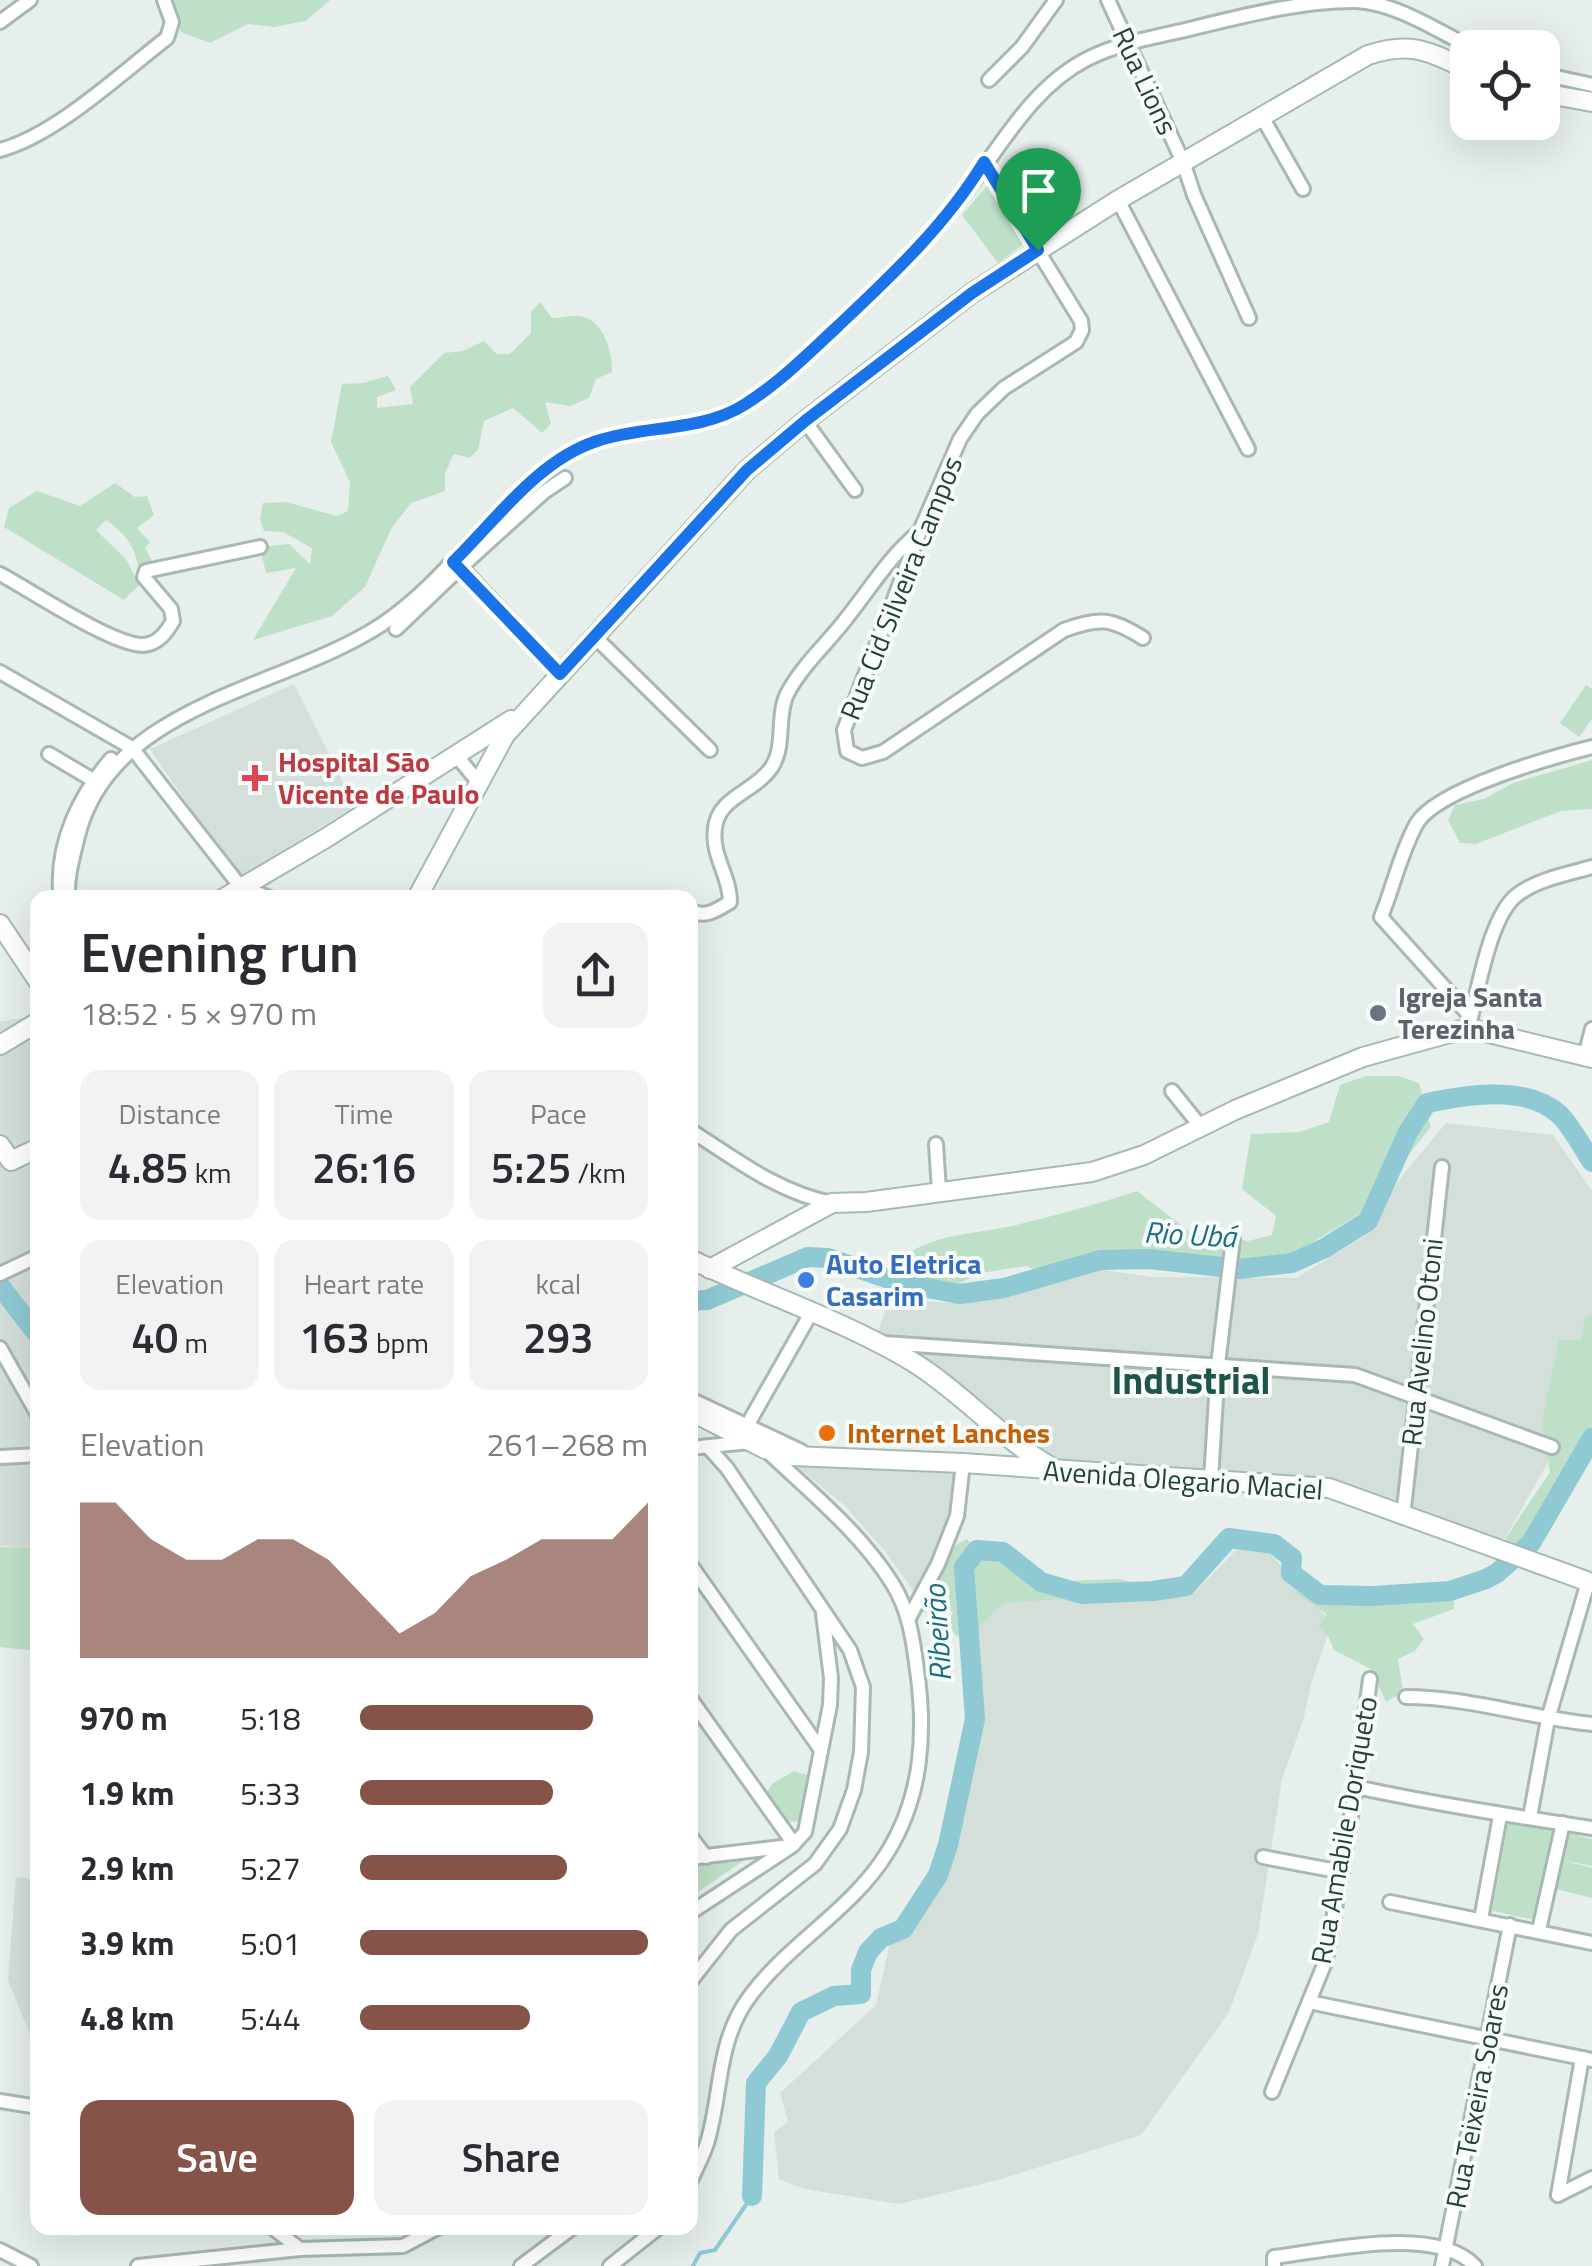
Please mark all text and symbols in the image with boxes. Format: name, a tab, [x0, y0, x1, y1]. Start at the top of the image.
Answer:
street label: Rua Lions	[1102, 20, 1189, 142]
map controls	[1450, 30, 1560, 140]
button: locate	[1450, 30, 1560, 140]
pin	[996, 148, 1081, 251]
icon: arrive	[1011, 163, 1066, 218]
street label: Rua Cid Silveira Campos	[828, 450, 973, 726]
place label: Hospital São Vicente de Paulo	[278, 740, 479, 815]
marker: Hospital São Vicente de Paulo	[242, 765, 268, 791]
text: Evening run	[80, 910, 359, 993]
button: share	[543, 923, 648, 1028]
place label: Igreja Santa Terezinha	[1398, 975, 1543, 1050]
text: 18:52 · 5 × 970 m	[80, 989, 317, 1037]
marker: Igreja Santa Terezinha	[1367, 1002, 1389, 1024]
text: Distance	[119, 1092, 221, 1135]
text: Time	[335, 1092, 393, 1135]
text: Pace	[530, 1092, 587, 1135]
text: 4.85	[108, 1135, 188, 1199]
text: 26:16	[312, 1135, 416, 1199]
text: 5:25	[491, 1135, 571, 1199]
text: km	[188, 1151, 231, 1194]
text: /km	[571, 1151, 626, 1194]
water label: Rio Ubá	[1143, 1209, 1240, 1260]
street label: Rua Avelino Otoni	[1389, 1236, 1454, 1448]
place label: Auto Eletrica Casarim	[826, 1242, 982, 1317]
text: Elevation	[115, 1262, 224, 1305]
text: Heart rate	[304, 1262, 424, 1305]
text: kcal	[535, 1262, 581, 1305]
marker: Auto Eletrica Casarim	[795, 1269, 817, 1291]
text: 40	[131, 1305, 178, 1369]
text: 163	[299, 1305, 370, 1369]
text: 293	[523, 1305, 594, 1369]
text: m	[178, 1321, 208, 1364]
text: bpm	[370, 1321, 429, 1364]
district label: Industrial	[1111, 1351, 1271, 1409]
place label: Internet Lanches	[847, 1411, 1050, 1454]
text: Elevation	[80, 1420, 204, 1468]
text: 261–268 m	[486, 1420, 648, 1468]
marker: Internet Lanches	[816, 1422, 838, 1444]
street label: Avenida Olegario Maciel	[1042, 1448, 1324, 1511]
water label: Ribeirão	[911, 1582, 963, 1683]
street label: Rua Amabile Doriqueto	[1299, 1693, 1388, 1967]
text: 970 m	[80, 1694, 168, 1742]
text: 5:18	[240, 1694, 301, 1742]
text: 1.9 km	[80, 1769, 174, 1817]
text: 5:33	[240, 1769, 301, 1817]
text: 2.9 km	[80, 1844, 174, 1892]
text: 5:27	[240, 1844, 301, 1892]
text: 3.9 km	[80, 1919, 174, 1967]
text: 5:01	[240, 1919, 301, 1967]
street label: Rua Teixeira Soares	[1434, 1980, 1519, 2212]
text: 4.8 km	[80, 1994, 174, 2042]
text: 5:44	[240, 1994, 301, 2042]
button: Save	[80, 2100, 354, 2215]
button: Share	[374, 2100, 648, 2215]

